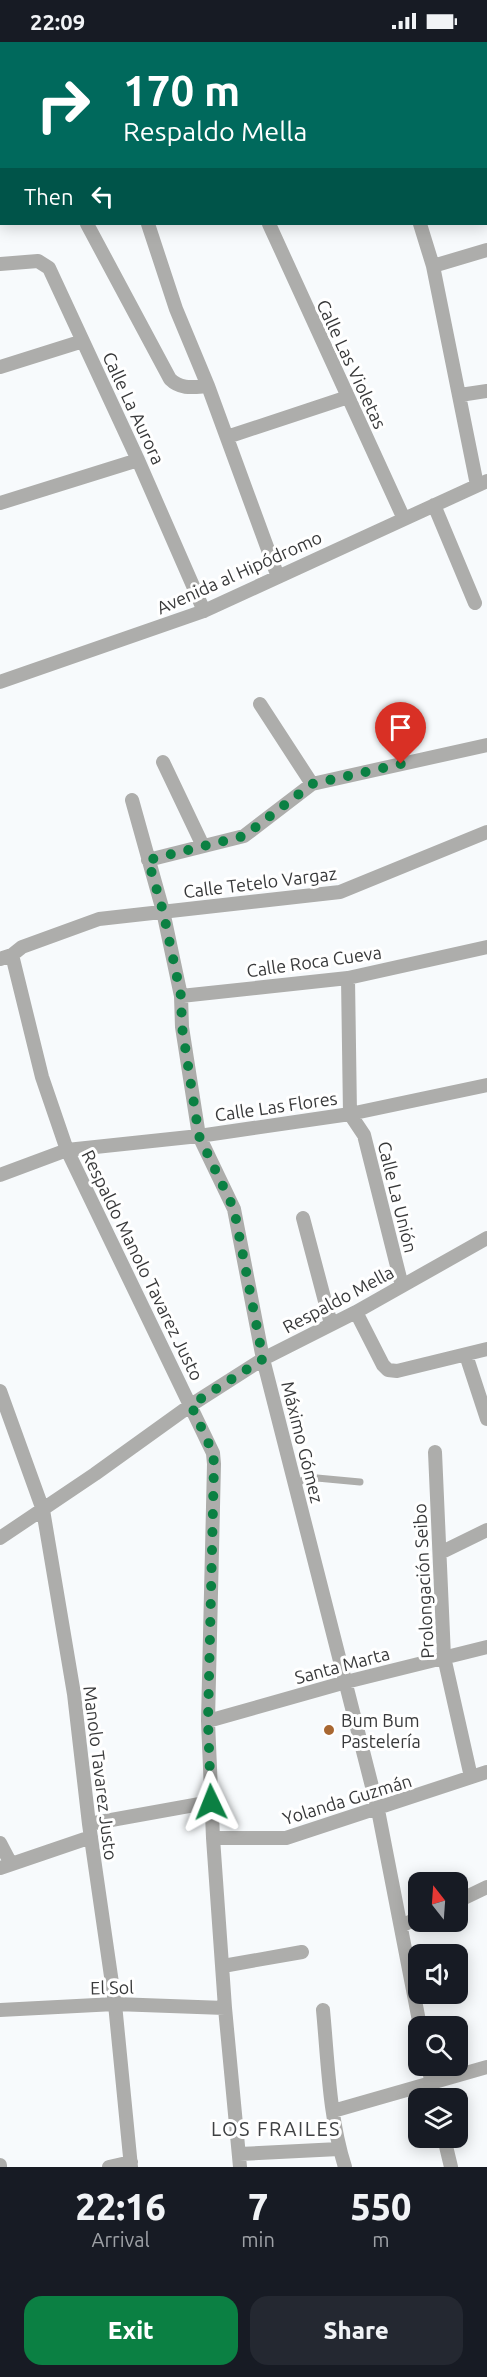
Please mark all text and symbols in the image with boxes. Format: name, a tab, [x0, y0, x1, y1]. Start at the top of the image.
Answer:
text: 22:09	[30, 9, 85, 34]
icon: right	[24, 66, 102, 144]
text: 170 m	[123, 67, 240, 114]
text: Respaldo Mella	[123, 116, 307, 146]
icon: left	[86, 180, 119, 213]
text: Then	[24, 184, 74, 209]
street label: Calle Las Violetas	[313, 296, 391, 432]
street label: Calle La Aurora	[99, 349, 169, 467]
street label: Avenida al Hipódromo	[153, 527, 325, 617]
pin	[375, 702, 426, 764]
icon: arrive	[384, 711, 417, 744]
street label: Calle Tetelo Vargaz	[182, 863, 338, 901]
street label: Calle Roca Cueva	[245, 942, 383, 980]
street label: Calle Las Flores	[213, 1087, 339, 1124]
street label: Calle La Unión	[374, 1139, 422, 1255]
street label: Respaldo Manolo Tavarez Justo	[78, 1147, 208, 1383]
street label: Respaldo Mella	[279, 1261, 397, 1337]
street label: Máximo Gómez	[278, 1379, 328, 1505]
street label: Prolongación Seibo	[409, 1503, 437, 1659]
street label: Santa Marta	[292, 1643, 392, 1687]
street label: Manolo Tavarez Justo	[80, 1685, 122, 1861]
place label: Bum Bum Pastelería	[341, 1710, 421, 1751]
marker: Bum Bum Pastelería	[322, 1723, 336, 1737]
position arrow	[179, 1770, 243, 1834]
street label: Yolanda Guzmán	[280, 1770, 414, 1828]
north arrow	[408, 1872, 468, 1932]
map controls	[408, 1872, 468, 2148]
button: sound	[408, 1944, 468, 2004]
street label: El Sol	[90, 1977, 134, 1997]
button: search	[408, 2016, 468, 2076]
button: layers	[408, 2088, 468, 2148]
district label: LOS FRAILES	[211, 2117, 341, 2140]
text: 22:16	[76, 2186, 166, 2227]
text: 7	[248, 2186, 268, 2227]
text: 550	[350, 2186, 411, 2227]
text: Arrival	[92, 2228, 150, 2251]
text: min	[241, 2228, 275, 2251]
text: m	[372, 2228, 390, 2251]
button: Exit	[24, 2296, 238, 2365]
button: Share	[250, 2296, 463, 2365]

